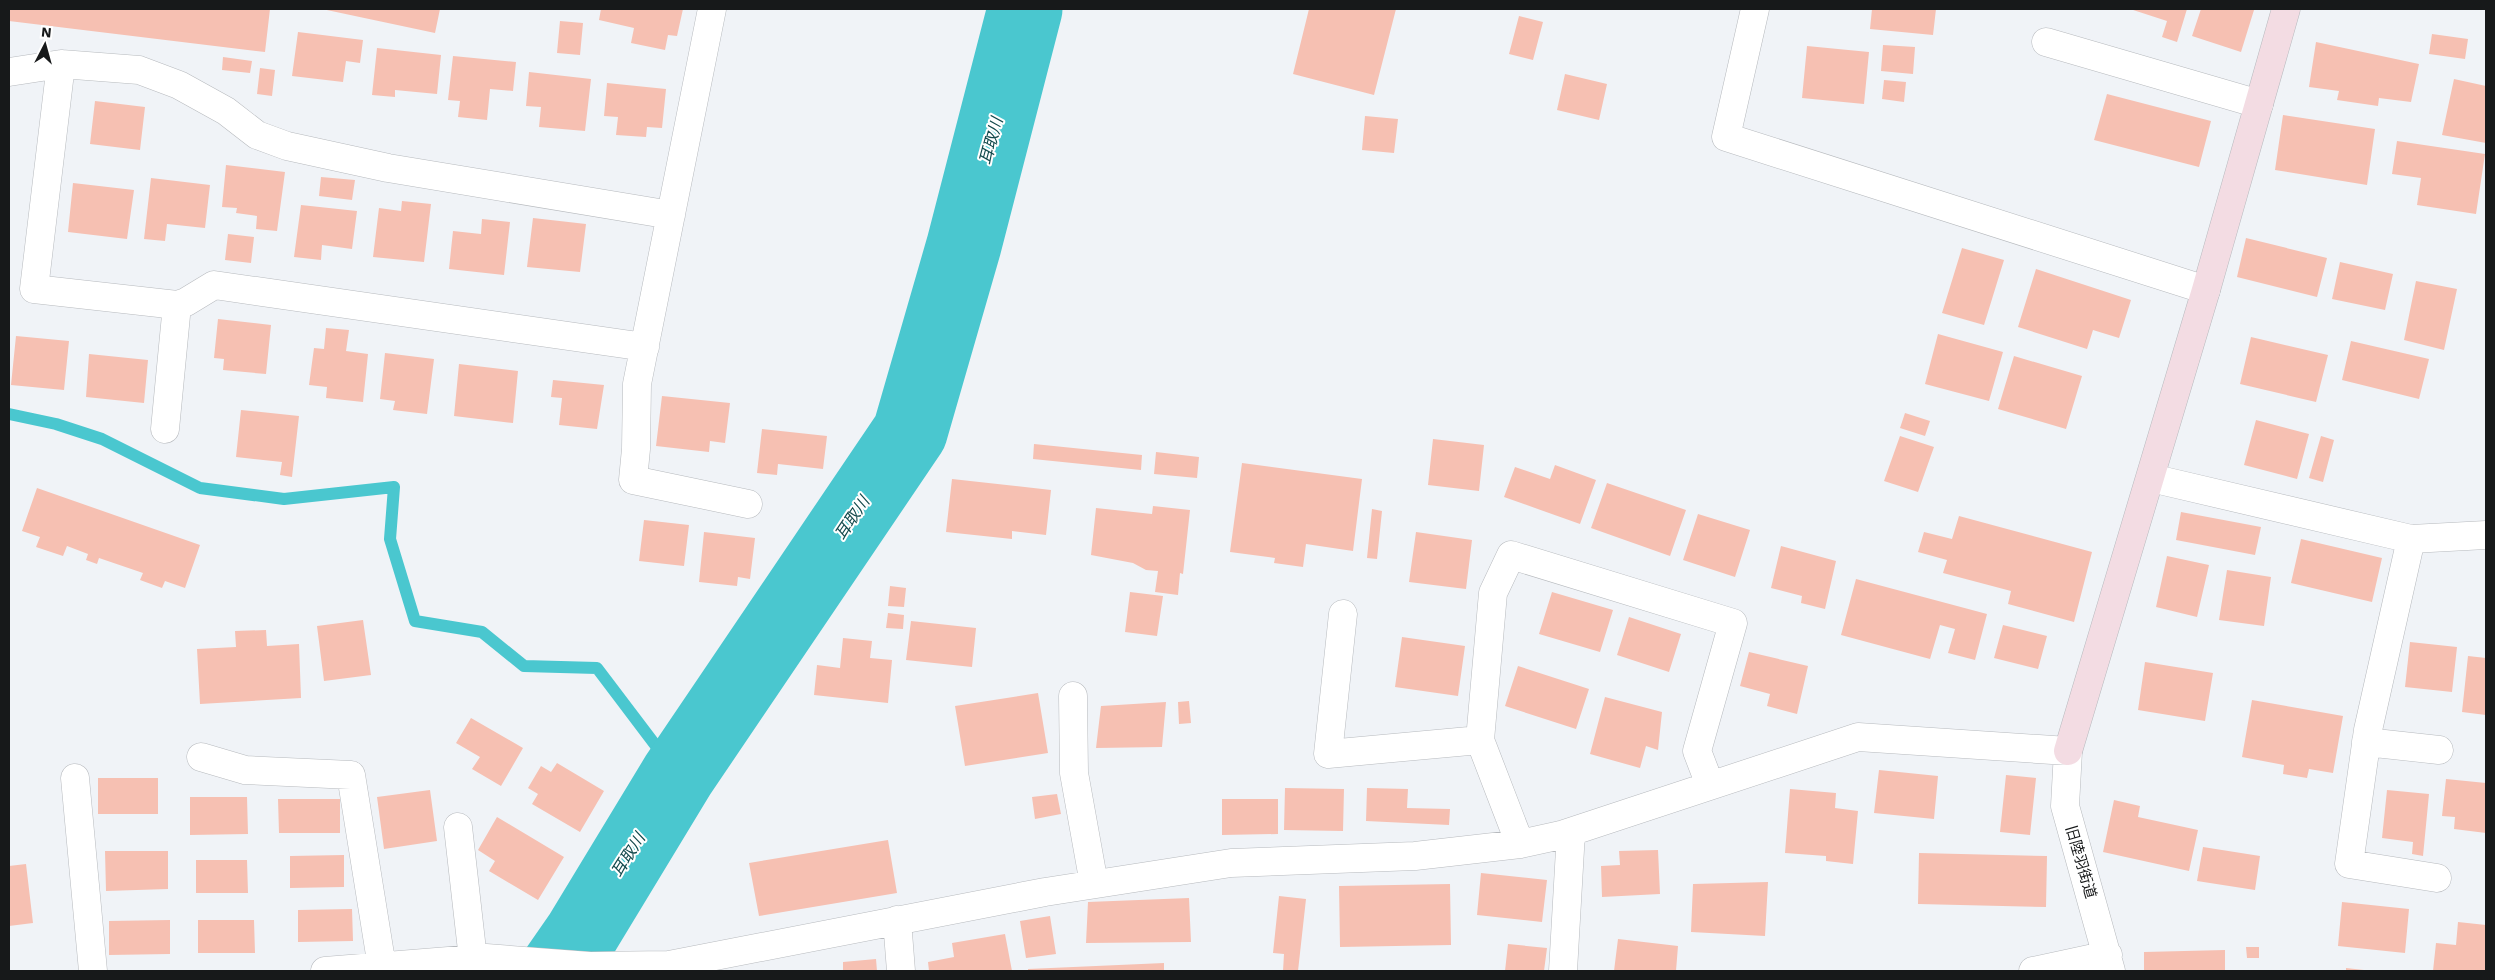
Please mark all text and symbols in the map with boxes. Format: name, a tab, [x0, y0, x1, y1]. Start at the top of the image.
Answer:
north arrow	[20, 20, 70, 70]
text: N	[40, 24, 52, 41]
water label: 耳取川	[976, 113, 1007, 167]
water label: 耳取川	[831, 491, 874, 543]
street label: 旧陸羽街道	[2062, 823, 2100, 901]
water label: 耳取川	[607, 828, 650, 880]

